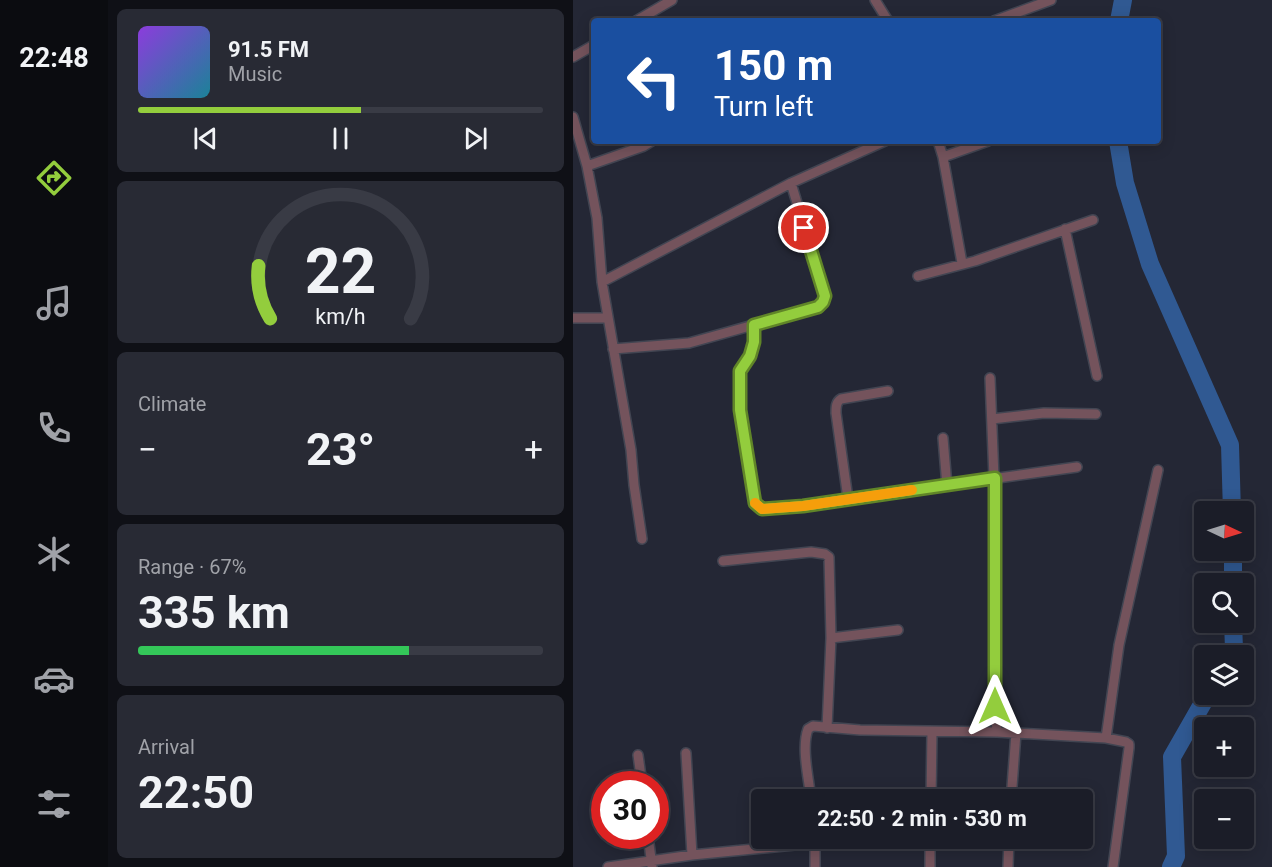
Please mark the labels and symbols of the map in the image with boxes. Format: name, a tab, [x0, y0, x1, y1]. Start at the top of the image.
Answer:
pin	[778, 202, 829, 253]
north arrow	[1194, 501, 1254, 561]
position arrow	[963, 674, 1027, 738]
speed limit sign: 30	[591, 771, 669, 849]

